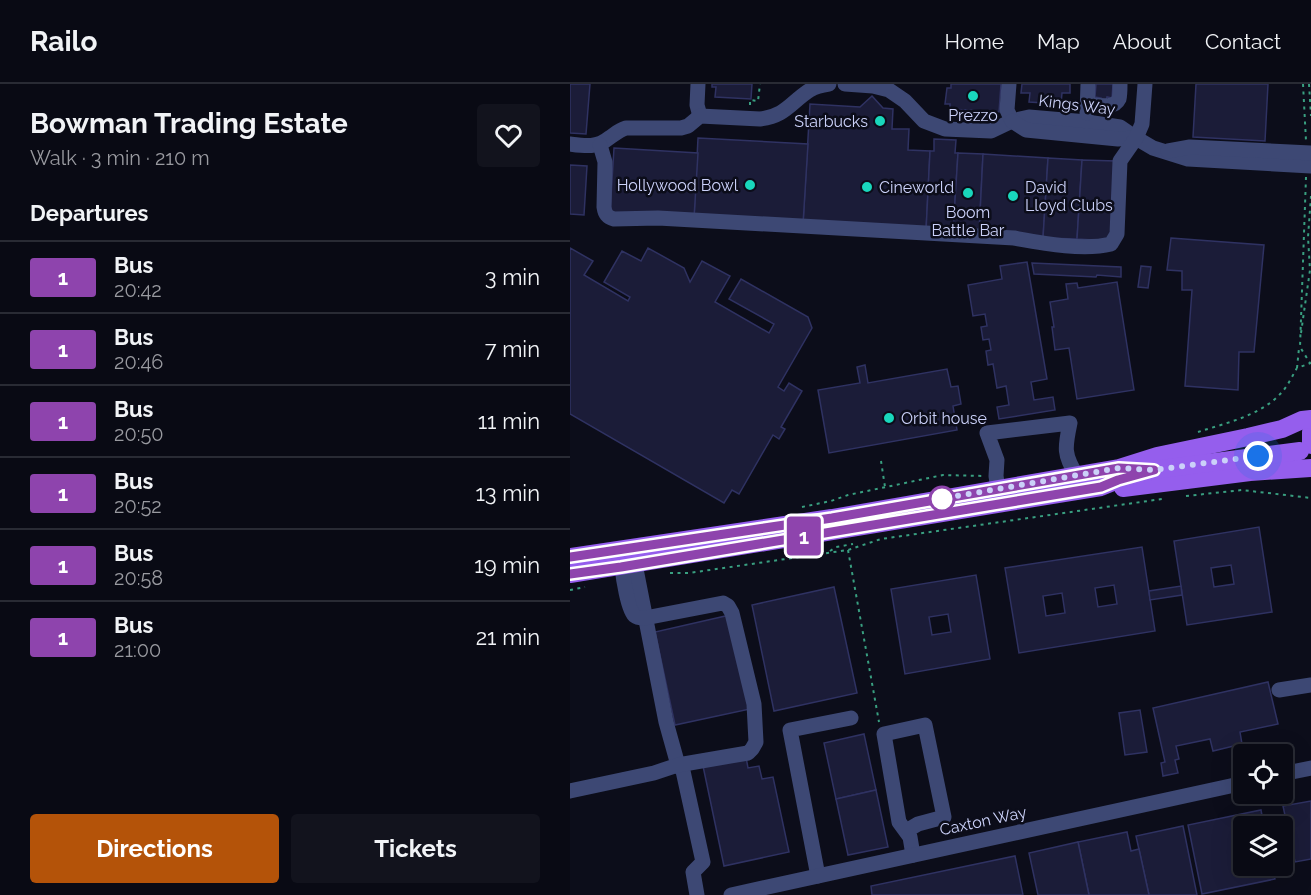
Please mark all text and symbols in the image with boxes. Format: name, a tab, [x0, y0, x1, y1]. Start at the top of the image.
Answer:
text: Railo	[30, 25, 97, 58]
text: Home	[945, 29, 1004, 54]
text: Map	[1037, 29, 1080, 54]
text: About	[1113, 29, 1172, 54]
text: Contact	[1205, 29, 1281, 54]
marker: Prezzo	[966, 89, 980, 103]
street label: Kings Way	[1037, 91, 1117, 119]
button: heart	[477, 104, 540, 167]
place label: Prezzo	[948, 106, 998, 125]
text: Bowman Trading Estate	[30, 107, 348, 140]
place label: Starbucks	[794, 112, 868, 131]
marker: Starbucks	[873, 114, 887, 128]
text: Walk · 3 min · 210 m	[30, 146, 210, 170]
place label: Hollywood Bowl	[617, 176, 739, 195]
marker: Hollywood Bowl	[743, 178, 757, 192]
place label: Cineworld	[879, 178, 954, 197]
place label: David Lloyd Clubs	[1025, 178, 1113, 215]
marker: Cineworld	[860, 180, 874, 194]
marker: Boom Battle Bar	[961, 186, 975, 200]
marker: David Lloyd Clubs	[1006, 189, 1020, 203]
text: Departures	[30, 200, 148, 226]
place label: Boom Battle Bar	[932, 203, 1005, 240]
text: Bus	[114, 252, 153, 278]
text: 3 min	[485, 264, 540, 290]
text: 1	[58, 265, 68, 290]
text: 20:42	[114, 278, 162, 302]
text: Bus	[114, 324, 153, 350]
text: 7 min	[485, 336, 540, 362]
text: 1	[58, 337, 68, 362]
text: 20:46	[114, 350, 163, 374]
text: Bus	[114, 396, 153, 422]
text: 11 min	[478, 408, 540, 434]
text: 1	[58, 409, 68, 434]
place label: Orbit house	[901, 409, 987, 428]
marker: Orbit house	[882, 411, 896, 425]
text: 20:50	[114, 422, 164, 446]
your location	[1243, 441, 1273, 471]
text: Bus	[114, 468, 153, 494]
text: 13 min	[475, 480, 540, 506]
text: 1	[58, 481, 68, 506]
unlabelled marker	[929, 486, 955, 512]
text: 20:52	[114, 494, 162, 518]
line badge: 1	[784, 516, 824, 556]
text: 1	[799, 524, 809, 549]
text: Bus	[114, 540, 153, 566]
text: 19 min	[474, 552, 540, 578]
text: 1	[58, 553, 68, 578]
text: 20:58	[114, 566, 163, 590]
text: Bus	[114, 612, 153, 638]
text: 21 min	[476, 624, 540, 650]
text: 1	[58, 625, 68, 650]
text: 21:00	[114, 638, 161, 662]
map controls	[1233, 744, 1293, 876]
button: locate	[1233, 744, 1293, 804]
street label: Caxton Way	[938, 802, 1029, 839]
button: Directions	[30, 814, 279, 883]
button: Tickets	[291, 814, 540, 883]
button: layers	[1233, 816, 1293, 876]

